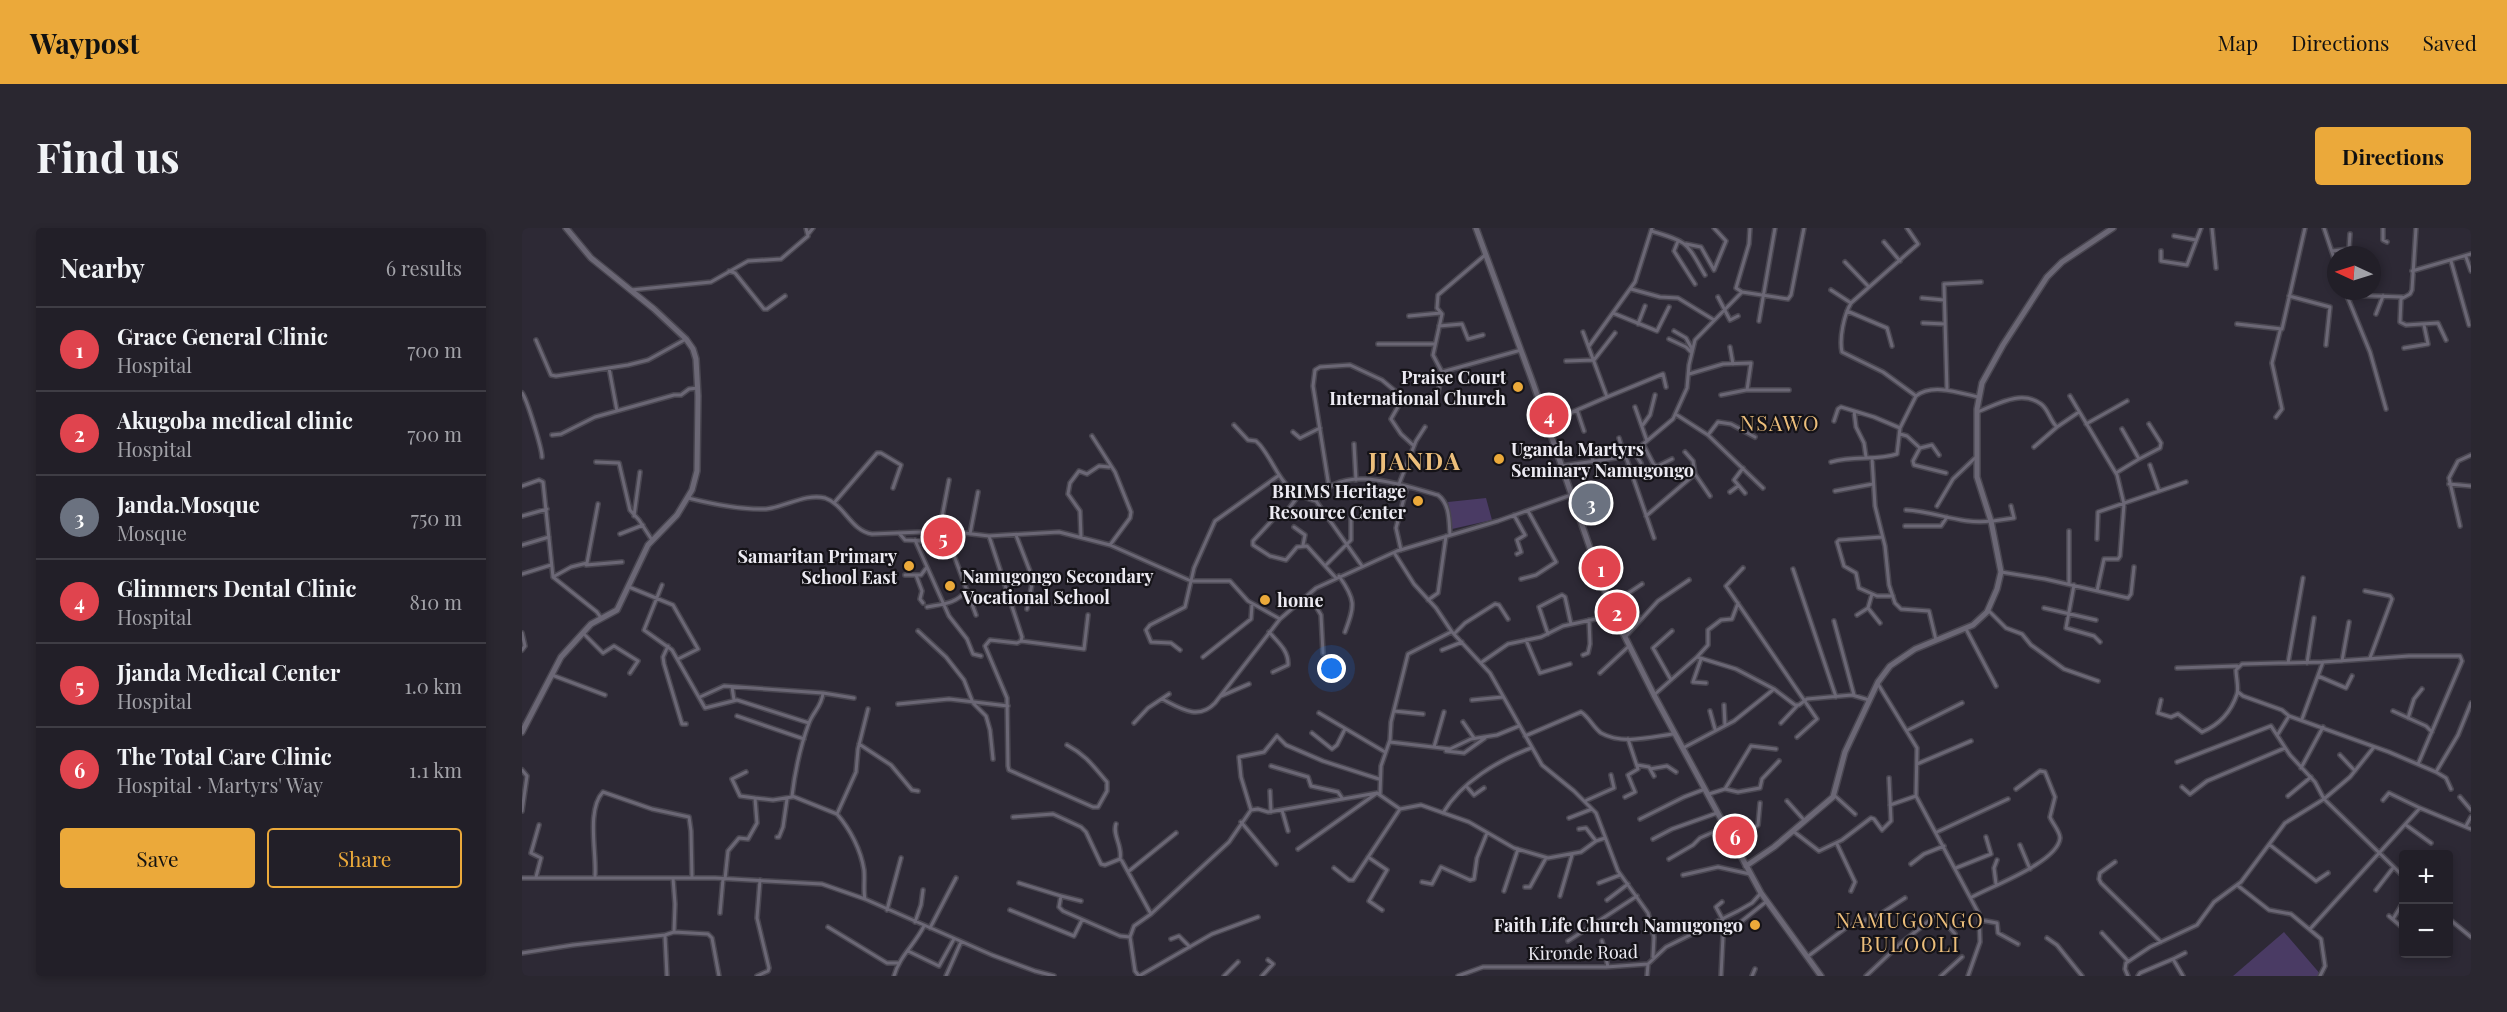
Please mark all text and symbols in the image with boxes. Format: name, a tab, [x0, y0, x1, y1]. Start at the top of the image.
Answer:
text: Waypost	[30, 24, 139, 61]
text: Map	[2217, 28, 2258, 56]
text: Directions	[2291, 28, 2389, 56]
text: Saved	[2422, 28, 2477, 56]
button: Directions	[2315, 127, 2471, 185]
text: Find us	[36, 128, 180, 184]
north arrow	[2327, 246, 2381, 300]
text: Nearby	[60, 250, 145, 285]
text: 6 results	[386, 254, 462, 281]
text: Grace General Clinic	[117, 321, 328, 351]
text: 1	[76, 336, 83, 363]
text: 700 m	[407, 336, 462, 363]
text: Hospital	[117, 351, 192, 378]
place label: Praise Court International Church	[1329, 365, 1507, 410]
marker: Praise Court International Church	[1511, 380, 1525, 394]
pin: 4	[1530, 392, 1568, 438]
text: Akugoba medical clinic	[117, 405, 353, 435]
district label: NSAWO	[1740, 408, 1820, 436]
text: 2	[74, 420, 85, 447]
text: 700 m	[407, 420, 462, 447]
text: Hospital	[117, 435, 192, 462]
place label: Uganda Martyrs Seminary Namugongo	[1511, 437, 1694, 482]
district label: JJANDA	[1368, 444, 1461, 476]
marker: Uganda Martyrs Seminary Namugongo	[1492, 452, 1506, 466]
place label: BRIMS Heritage Resource Center	[1268, 479, 1407, 524]
pin: 3	[1572, 480, 1610, 526]
text: Janda.Mosque	[117, 489, 260, 519]
marker: BRIMS Heritage Resource Center	[1411, 494, 1425, 508]
text: 3	[75, 504, 84, 531]
text: 750 m	[411, 504, 462, 531]
pin: 5	[924, 514, 962, 560]
text: Mosque	[117, 519, 187, 546]
place label: Samaritan Primary School East	[738, 544, 898, 589]
pin: 1	[1582, 546, 1620, 590]
marker: Samaritan Primary School East	[902, 559, 916, 573]
place label: Namugongo Secondary Vocational School	[961, 564, 1154, 609]
text: Glimmers Dental Clinic	[117, 573, 357, 603]
marker: Namugongo Secondary Vocational School	[943, 579, 957, 593]
text: 4	[74, 588, 85, 615]
text: 810 m	[409, 588, 462, 615]
place label: home	[1277, 588, 1323, 612]
pin: 2	[1598, 590, 1636, 634]
marker: home	[1258, 593, 1272, 607]
text: Hospital	[117, 603, 192, 630]
your location	[1317, 654, 1346, 683]
text: Jjanda Medical Center	[117, 657, 340, 687]
text: 5	[75, 672, 84, 699]
text: 1.0 km	[404, 672, 462, 699]
text: Hospital	[117, 687, 192, 714]
text: The Total Care Clinic	[117, 741, 332, 771]
text: 6	[74, 756, 85, 783]
text: 1.1 km	[409, 756, 462, 783]
text: Hospital · Martyrs' Way	[117, 771, 323, 798]
pin: 6	[1716, 814, 1754, 858]
button: Save	[60, 828, 255, 888]
button: Share	[267, 828, 462, 888]
map controls	[2399, 850, 2453, 958]
button: +	[2399, 850, 2453, 904]
button: −	[2399, 904, 2453, 958]
district label: NAMUGONGO BULOOLI	[1836, 905, 1984, 957]
place label: Faith Life Church Namugongo	[1494, 913, 1743, 937]
marker: Faith Life Church Namugongo	[1748, 918, 1762, 932]
street label: Kironde Road	[1528, 939, 1639, 965]

